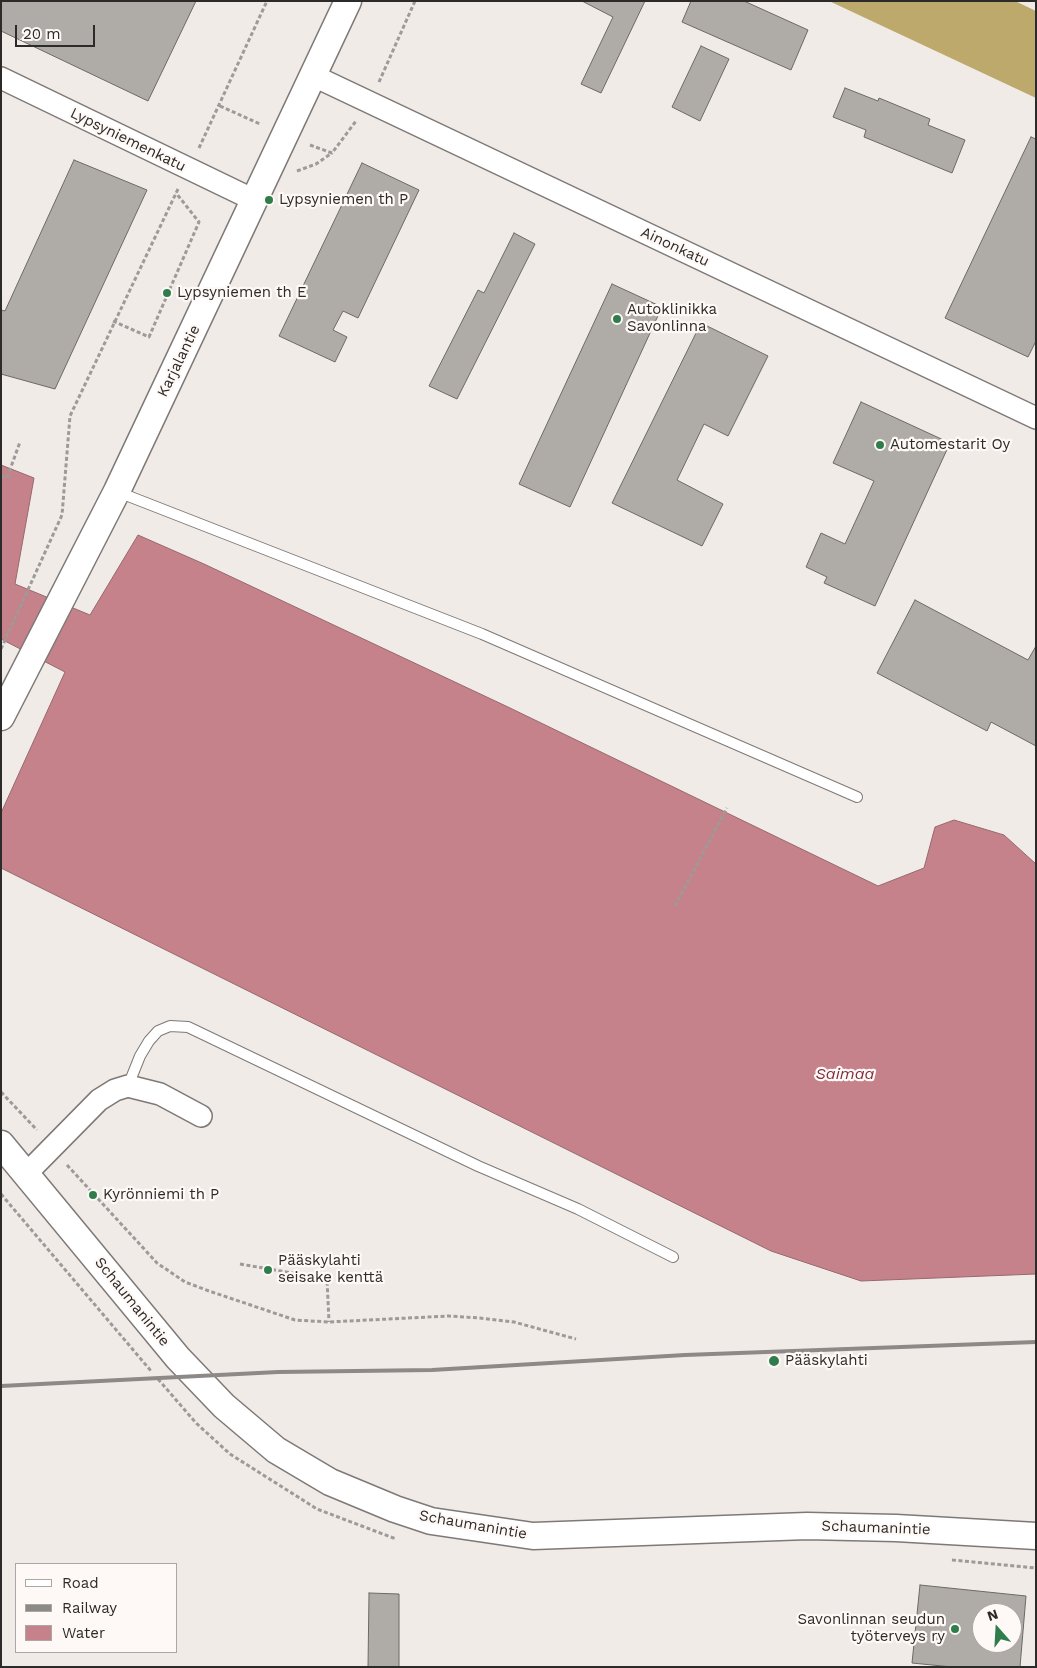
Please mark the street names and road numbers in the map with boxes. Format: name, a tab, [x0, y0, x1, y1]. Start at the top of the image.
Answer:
street label: Lypsyniemenkatu	[67, 104, 189, 176]
street label: Ainonkatu	[638, 223, 712, 271]
street label: Karjalantie	[154, 322, 204, 400]
street label: Schaumanintie	[91, 1254, 173, 1350]
street label: Schaumanintie	[418, 1507, 528, 1543]
street label: Schaumanintie	[821, 1517, 931, 1539]

